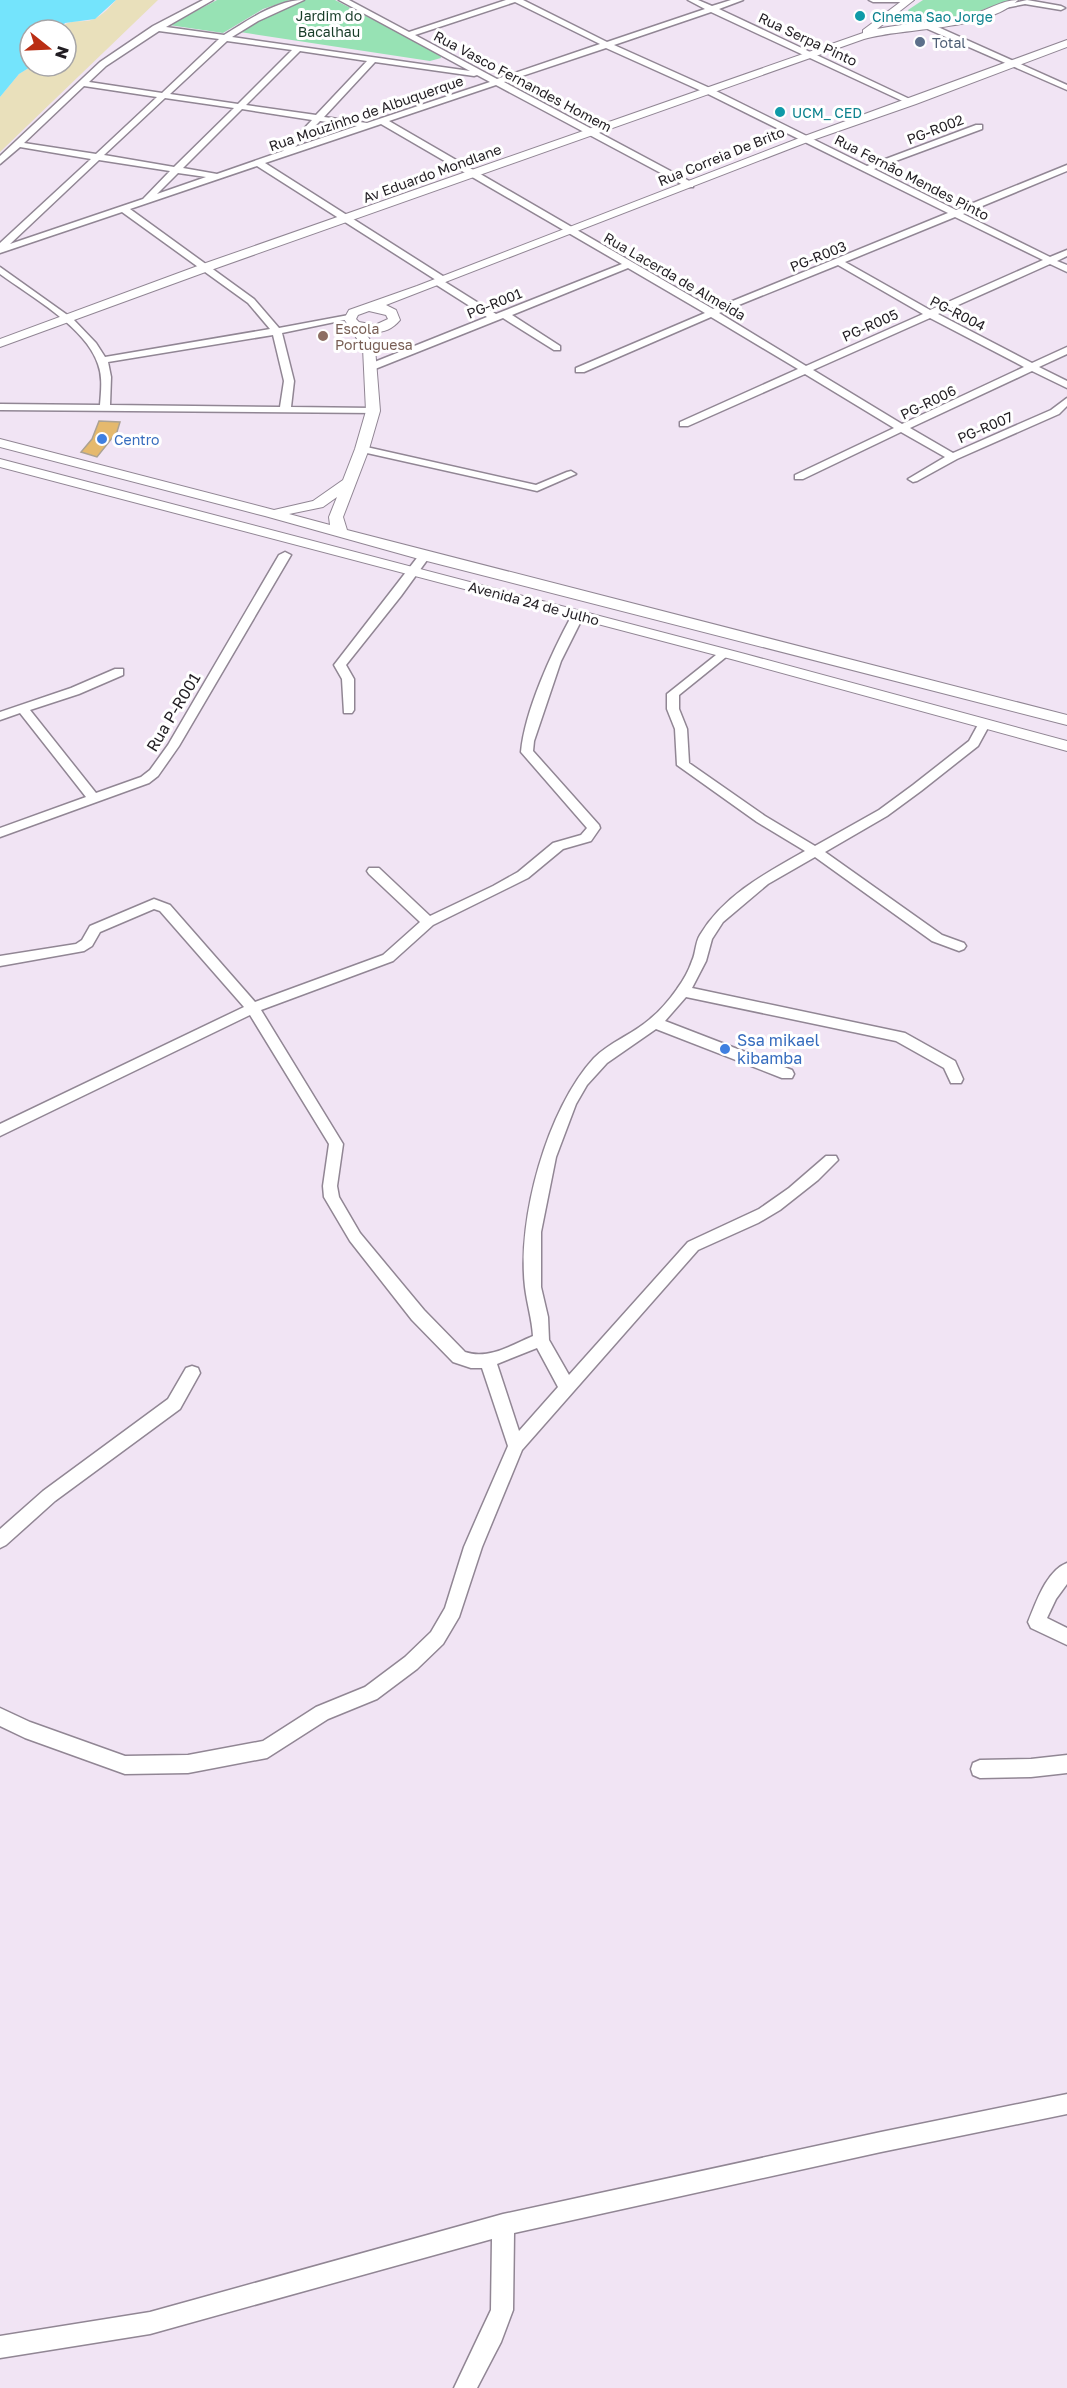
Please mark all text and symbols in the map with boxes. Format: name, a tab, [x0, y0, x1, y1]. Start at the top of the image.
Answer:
park label: Jardim do Bacalhau	[296, 7, 362, 40]
place label: Cinema Sao Jorge	[872, 8, 993, 25]
street label: Rua Serpa Pinto	[756, 9, 860, 69]
marker: Cinema Sao Jorge	[853, 9, 867, 23]
north arrow	[18, 18, 78, 78]
street label: Rua Vasco Fernandes Homem	[431, 27, 615, 135]
place label: Total	[932, 34, 966, 51]
marker: Total	[913, 35, 927, 49]
text: N	[51, 44, 74, 62]
street label: Rua Mouzinho de Albuquerque	[266, 72, 466, 154]
place label: UCM_ CED	[792, 104, 862, 121]
marker: UCM_ CED	[773, 105, 787, 119]
street label: PG-R002	[904, 110, 966, 148]
street label: Rua Correia De Brito	[655, 123, 787, 189]
street label: Rua Fernão Mendes Pinto	[832, 131, 992, 223]
street label: Av Eduardo Mondlane	[361, 140, 503, 206]
street label: Rua Lacerda de Almeida	[601, 228, 749, 324]
street label: PG-R003	[787, 237, 849, 275]
street label: PG-R001	[464, 284, 524, 322]
street label: PG-R004	[928, 292, 988, 334]
street label: PG-R005	[839, 305, 901, 345]
place label: Escola Portuguesa	[335, 320, 413, 353]
marker: Escola Portuguesa	[316, 329, 330, 343]
street label: PG-R006	[897, 381, 959, 423]
street label: PG-R007	[955, 408, 1015, 446]
place label: Centro	[114, 431, 159, 448]
marker: Centro	[95, 432, 109, 446]
street label: Avenida 24 de Julho	[467, 577, 601, 629]
street label: Rua P-R001	[142, 669, 204, 755]
place label: Ssa mikael kibamba	[737, 1030, 820, 1068]
marker: Ssa mikael kibamba	[718, 1042, 732, 1056]

